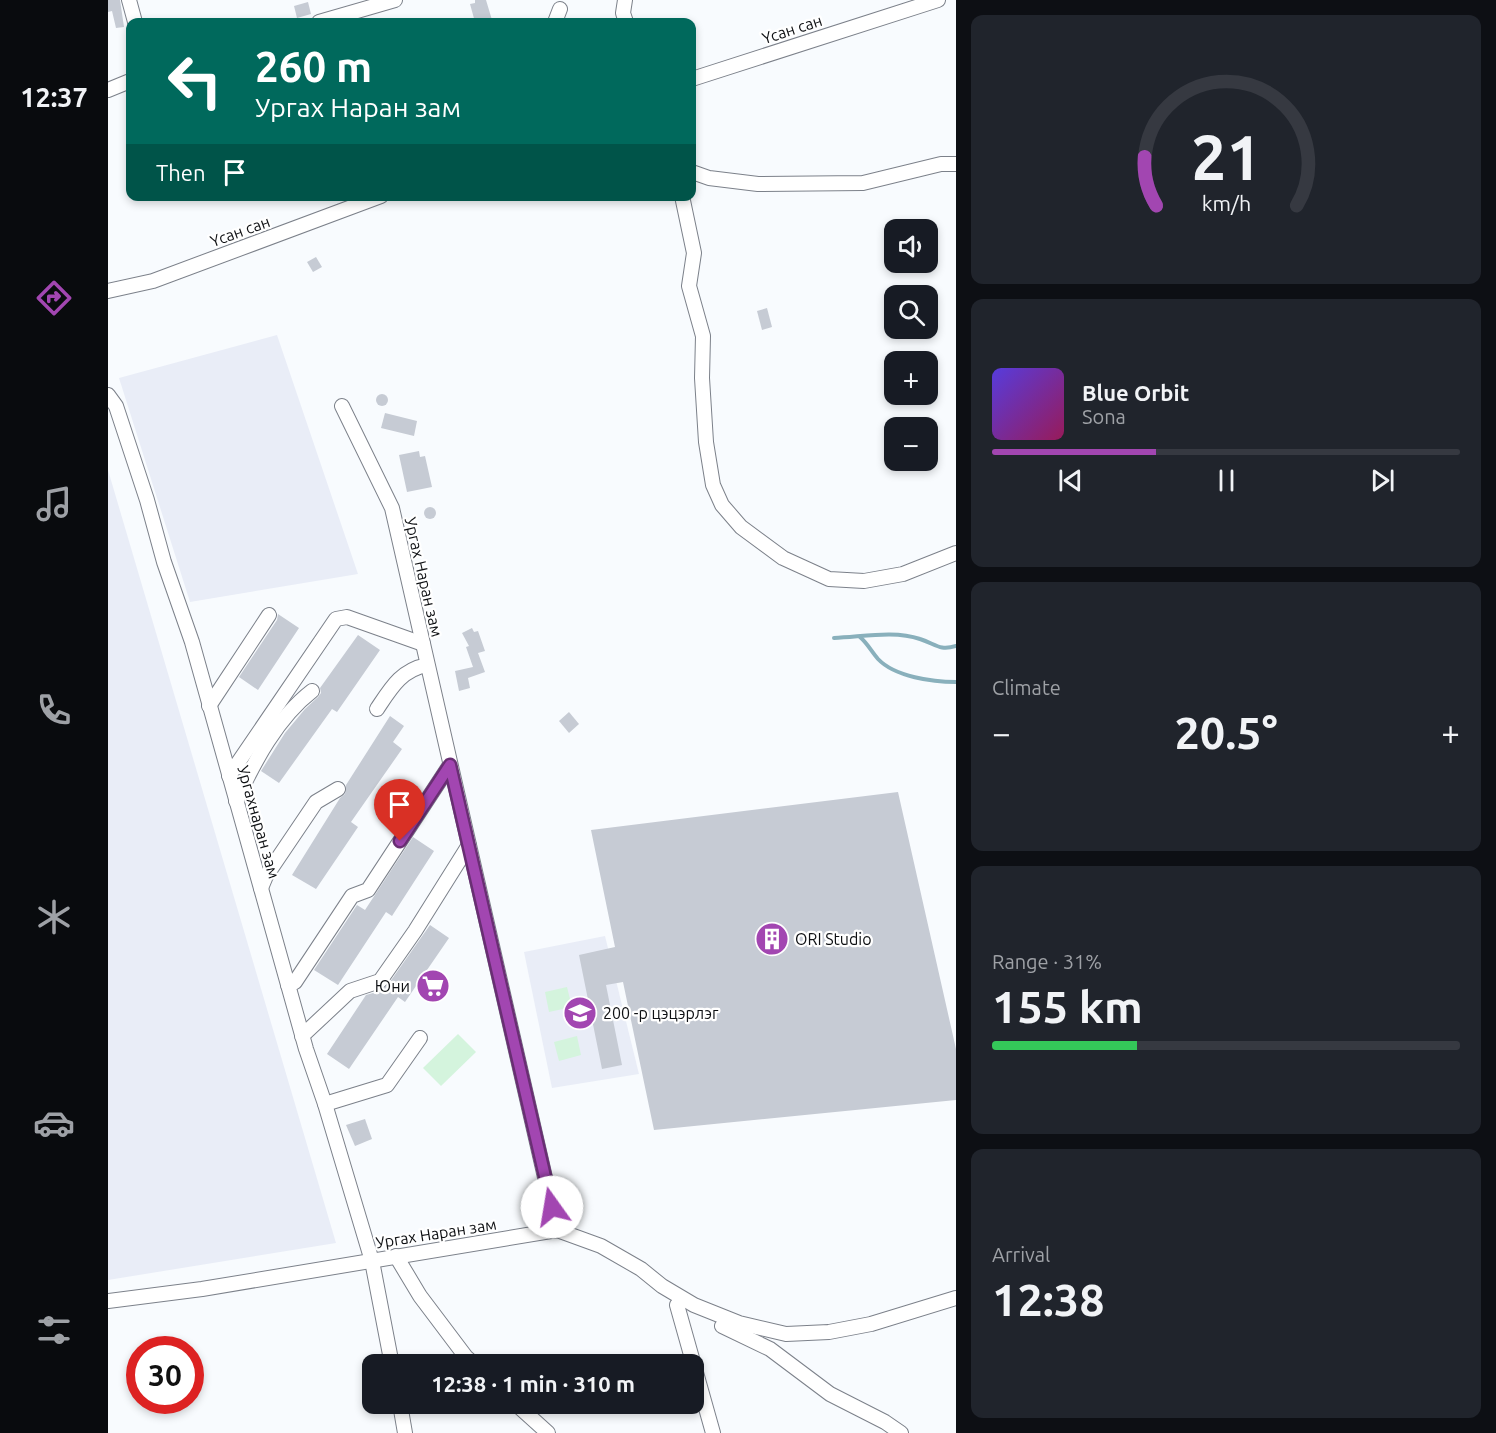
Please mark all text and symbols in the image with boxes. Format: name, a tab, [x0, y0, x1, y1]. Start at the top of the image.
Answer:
street label: Үсан сан	[760, 11, 824, 47]
icon: left	[156, 42, 234, 120]
text: 260 m	[255, 43, 372, 90]
text: 12:37	[20, 82, 88, 112]
text: Ургах Наран зам	[255, 92, 461, 122]
text: 21	[1191, 122, 1261, 192]
icon: arrive	[218, 156, 251, 189]
text: Then	[156, 160, 206, 185]
text: km/h	[1201, 192, 1251, 216]
street label: Үсан сан	[208, 212, 272, 250]
map controls	[884, 219, 938, 471]
button: sound	[884, 219, 938, 273]
icon: directions	[33, 277, 75, 319]
button: search	[884, 285, 938, 339]
button: +	[884, 351, 938, 405]
text: Blue Orbit	[1082, 380, 1189, 405]
text: Sona	[1082, 405, 1126, 428]
button: −	[884, 417, 938, 471]
icon: previous	[1054, 464, 1087, 497]
icon: pause	[1210, 464, 1243, 497]
icon: next	[1366, 464, 1399, 497]
icon: music	[33, 483, 75, 525]
street label: Ургах Наран зам	[401, 515, 447, 639]
text: Climate	[992, 676, 1061, 699]
icon: phone	[33, 689, 75, 731]
text: 20.5°	[1174, 707, 1278, 758]
text: −	[992, 714, 1011, 751]
text: +	[1441, 714, 1460, 751]
street label: Ургахнаран зам	[234, 763, 284, 881]
pin	[374, 779, 425, 841]
icon: arrive	[383, 788, 416, 821]
icon: climate	[33, 896, 75, 938]
building icon: ORI Studio	[754, 921, 790, 957]
place label: ORI Studio	[795, 930, 872, 948]
text: Range · 31%	[992, 950, 1102, 973]
supermarket icon: Юни	[415, 968, 451, 1004]
place label: Юни	[375, 977, 410, 995]
text: 155 km	[992, 981, 1143, 1032]
school or university icon: 200 -р цэцэрлэг	[562, 995, 598, 1031]
place label: 200 -р цэцэрлэг	[603, 1004, 719, 1022]
icon: car	[33, 1102, 75, 1144]
position arrow	[520, 1175, 584, 1239]
street label: Ургах Наран зам	[374, 1215, 498, 1251]
text: Arrival	[992, 1243, 1050, 1266]
text: 12:38	[992, 1274, 1105, 1325]
icon: filters	[33, 1309, 75, 1351]
speed limit sign: 30	[126, 1336, 204, 1414]
text: 12:38 · 1 min · 310 m	[431, 1371, 635, 1396]

